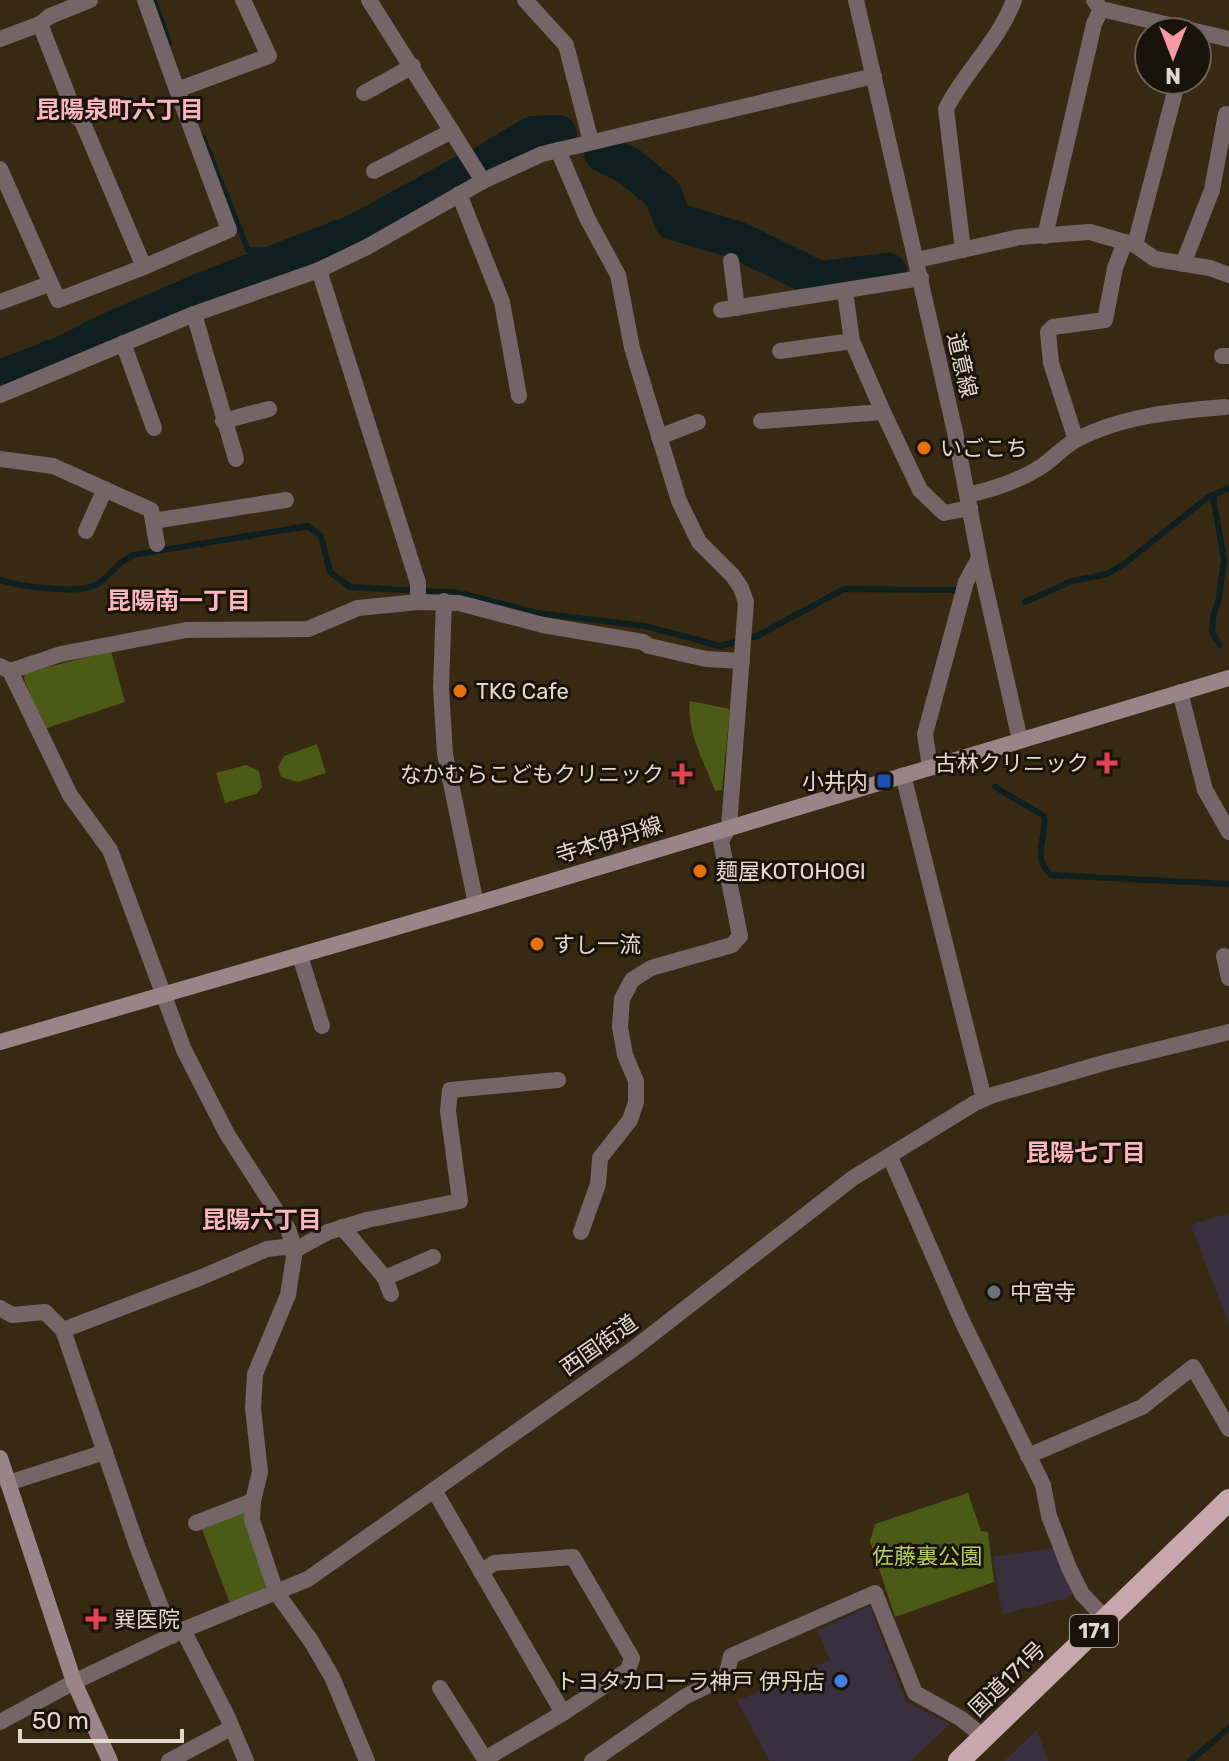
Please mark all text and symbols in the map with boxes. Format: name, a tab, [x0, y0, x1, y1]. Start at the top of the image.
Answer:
north arrow	[1133, 16, 1213, 96]
text: N	[1165, 62, 1181, 89]
district label: 昆陽泉町六丁目	[36, 96, 204, 124]
street label: 道意線	[941, 330, 983, 400]
place label: いごこち	[940, 435, 1028, 462]
marker: いごこち	[915, 439, 933, 457]
district label: 昆陽南一丁目	[107, 587, 251, 615]
place label: TKG Cafe	[476, 678, 569, 705]
marker: TKG Cafe	[451, 682, 469, 700]
place label: 古林クリニック	[935, 750, 1089, 777]
marker: 古林クリニック	[1096, 752, 1118, 774]
place label: なかむらこどもクリニック	[400, 761, 664, 788]
marker: なかむらこどもクリニック	[671, 763, 693, 785]
place label: 小井内	[802, 768, 868, 795]
marker: 小井内	[875, 772, 893, 790]
street label: 寺本伊丹線	[552, 811, 666, 869]
place label: 麺屋KOTOHOGI	[716, 858, 866, 885]
marker: 麺屋KOTOHOGI	[691, 862, 709, 880]
place label: すし一流	[553, 931, 641, 958]
marker: すし一流	[528, 935, 546, 953]
district label: 昆陽七丁目	[1026, 1139, 1146, 1167]
district label: 昆陽六丁目	[202, 1206, 322, 1234]
place label: 中宮寺	[1010, 1279, 1076, 1306]
marker: 中宮寺	[985, 1283, 1003, 1301]
street label: 西国街道	[555, 1309, 643, 1381]
park label: 佐藤裏公園	[872, 1543, 982, 1570]
place label: 巽医院	[114, 1606, 180, 1633]
marker: 巽医院	[85, 1608, 107, 1630]
road number: 171	[1070, 1615, 1118, 1647]
street label: 国道171号	[963, 1636, 1051, 1722]
place label: トヨタカローラ神戸 伊丹店	[556, 1668, 825, 1695]
marker: トヨタカローラ神戸 伊丹店	[832, 1672, 850, 1690]
scale bar	[20, 1693, 182, 1743]
text: 50 m	[32, 1707, 89, 1735]

